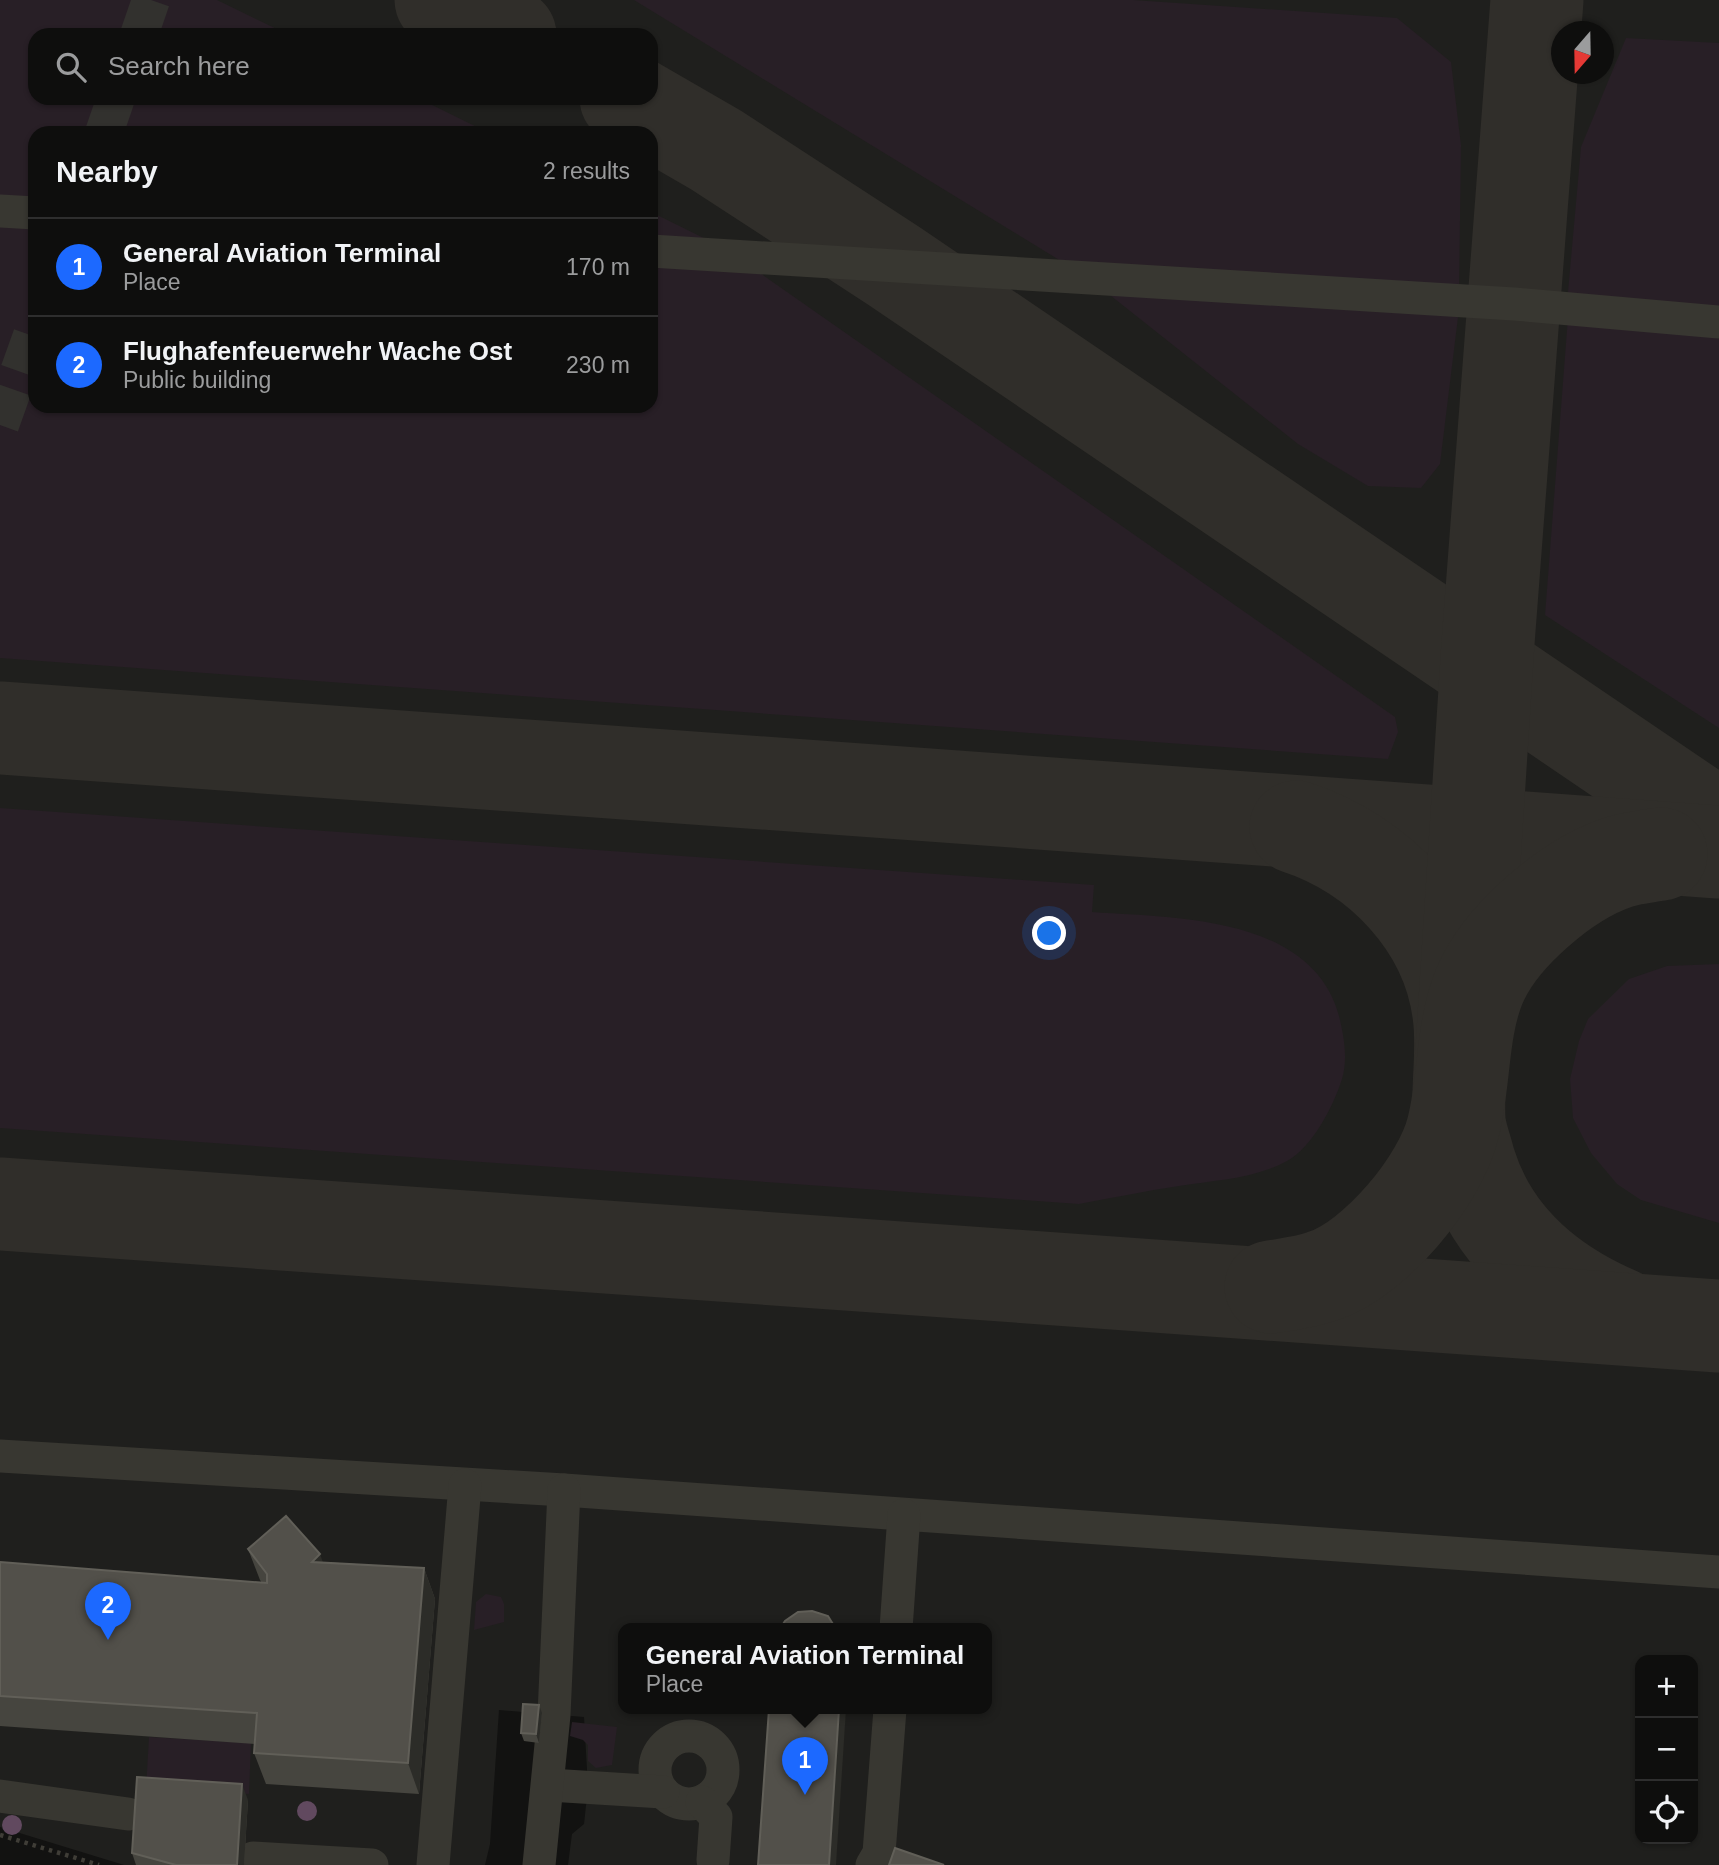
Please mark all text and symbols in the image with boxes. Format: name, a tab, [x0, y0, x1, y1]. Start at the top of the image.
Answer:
north arrow	[1551, 21, 1614, 84]
search box	[28, 28, 658, 105]
icon: search	[52, 48, 90, 86]
text: Search here	[108, 51, 250, 81]
text: Nearby	[56, 155, 158, 188]
text: 2 results	[543, 158, 630, 184]
text: General Aviation Terminal	[123, 238, 441, 268]
text: 1	[73, 254, 85, 280]
text: 170 m	[566, 254, 630, 280]
text: Place	[123, 269, 181, 295]
text: Flughafenfeuerwehr Wache Ost	[123, 336, 512, 366]
text: 2	[73, 352, 85, 378]
text: 230 m	[566, 352, 630, 378]
text: Public building	[123, 367, 271, 393]
your location	[1032, 916, 1066, 950]
pin: 2	[85, 1582, 131, 1640]
popup	[618, 1623, 992, 1714]
text: General Aviation Terminal	[646, 1640, 964, 1670]
map controls	[1635, 1655, 1698, 1844]
button: +	[1635, 1655, 1698, 1718]
text: Place	[646, 1671, 703, 1697]
button: −	[1635, 1718, 1698, 1781]
pin: 1	[782, 1737, 828, 1795]
button: locate	[1635, 1781, 1698, 1844]

